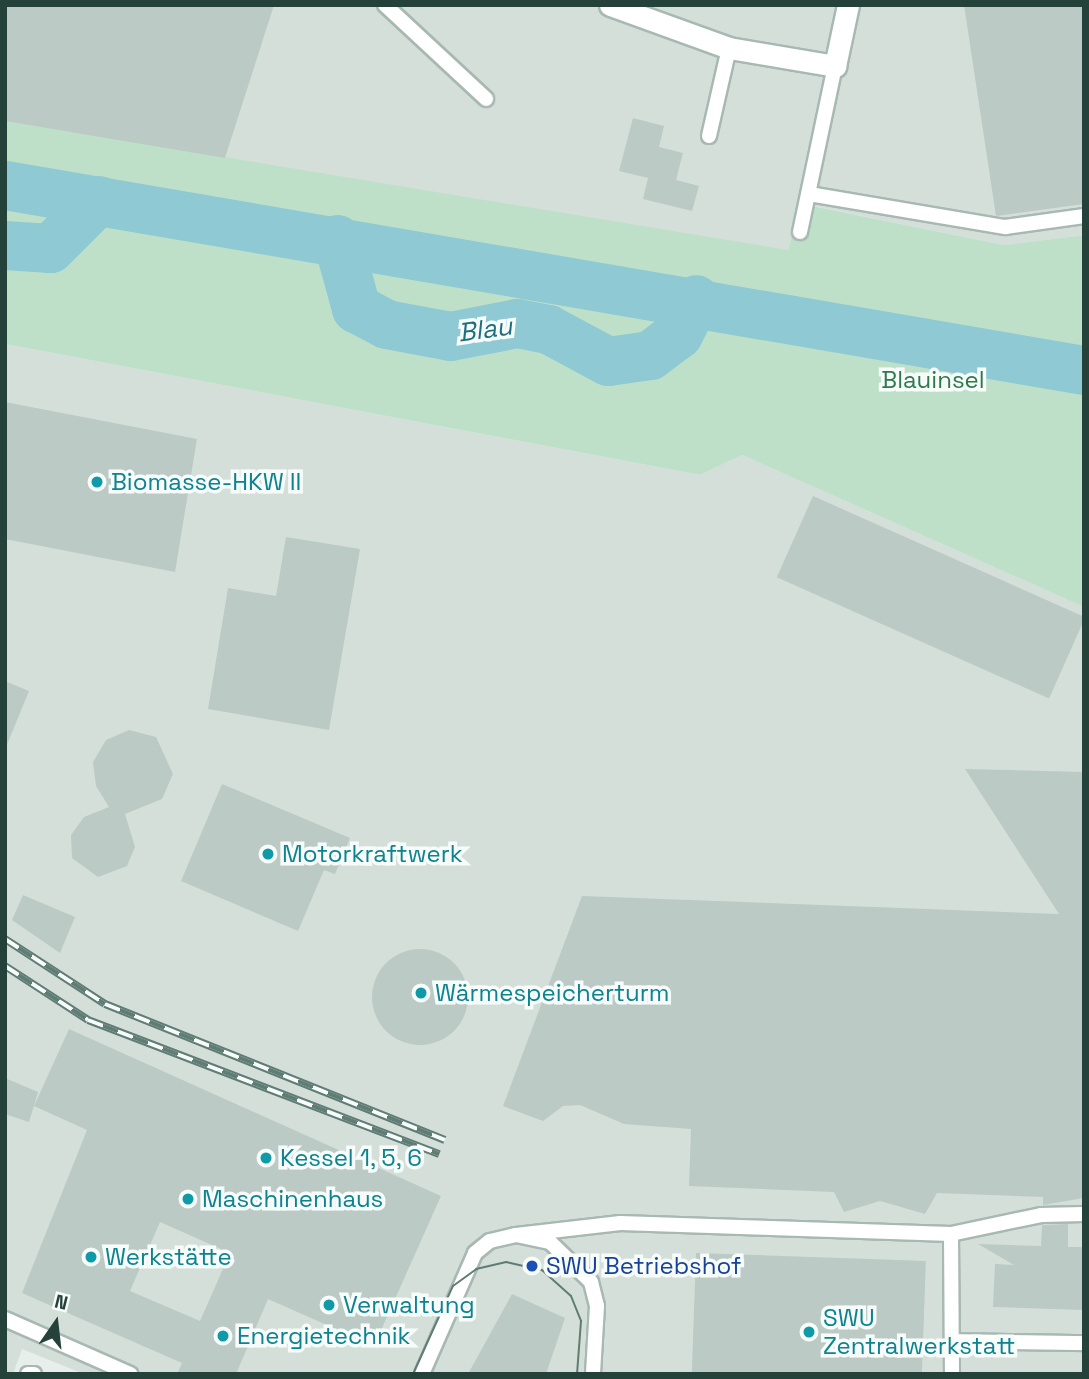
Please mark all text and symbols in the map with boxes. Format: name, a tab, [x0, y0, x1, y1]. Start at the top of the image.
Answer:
water label: Blau	[456, 311, 514, 349]
park label: Blauinsel	[881, 366, 985, 394]
place label: Biomasse-HKW II	[111, 468, 302, 496]
marker: Biomasse-HKW II	[89, 474, 105, 490]
place label: Motorkraftwerk	[282, 840, 463, 868]
marker: Motorkraftwerk	[260, 846, 276, 862]
place label: Wärmespeicherturm	[435, 979, 669, 1007]
marker: Wärmespeicherturm	[413, 985, 429, 1001]
place label: Kessel 1, 5, 6	[280, 1144, 423, 1172]
marker: Kessel 1, 5, 6	[258, 1150, 274, 1166]
place label: Maschinenhaus	[202, 1185, 383, 1213]
marker: Maschinenhaus	[180, 1191, 196, 1207]
place label: Werkstätte	[105, 1243, 232, 1271]
marker: Werkstätte	[83, 1249, 99, 1265]
place label: SWU Betriebshof	[546, 1252, 741, 1280]
marker: SWU Betriebshof	[524, 1258, 540, 1274]
north arrow	[21, 1288, 91, 1358]
text: N	[52, 1288, 70, 1316]
place label: Verwaltung	[343, 1291, 475, 1319]
marker: Verwaltung	[321, 1297, 337, 1313]
place label: SWU Zentralwerkstatt	[823, 1304, 1015, 1360]
place label: Energietechnik	[237, 1322, 410, 1350]
marker: SWU Zentralwerkstatt	[801, 1324, 817, 1340]
marker: Energietechnik	[215, 1328, 231, 1344]

